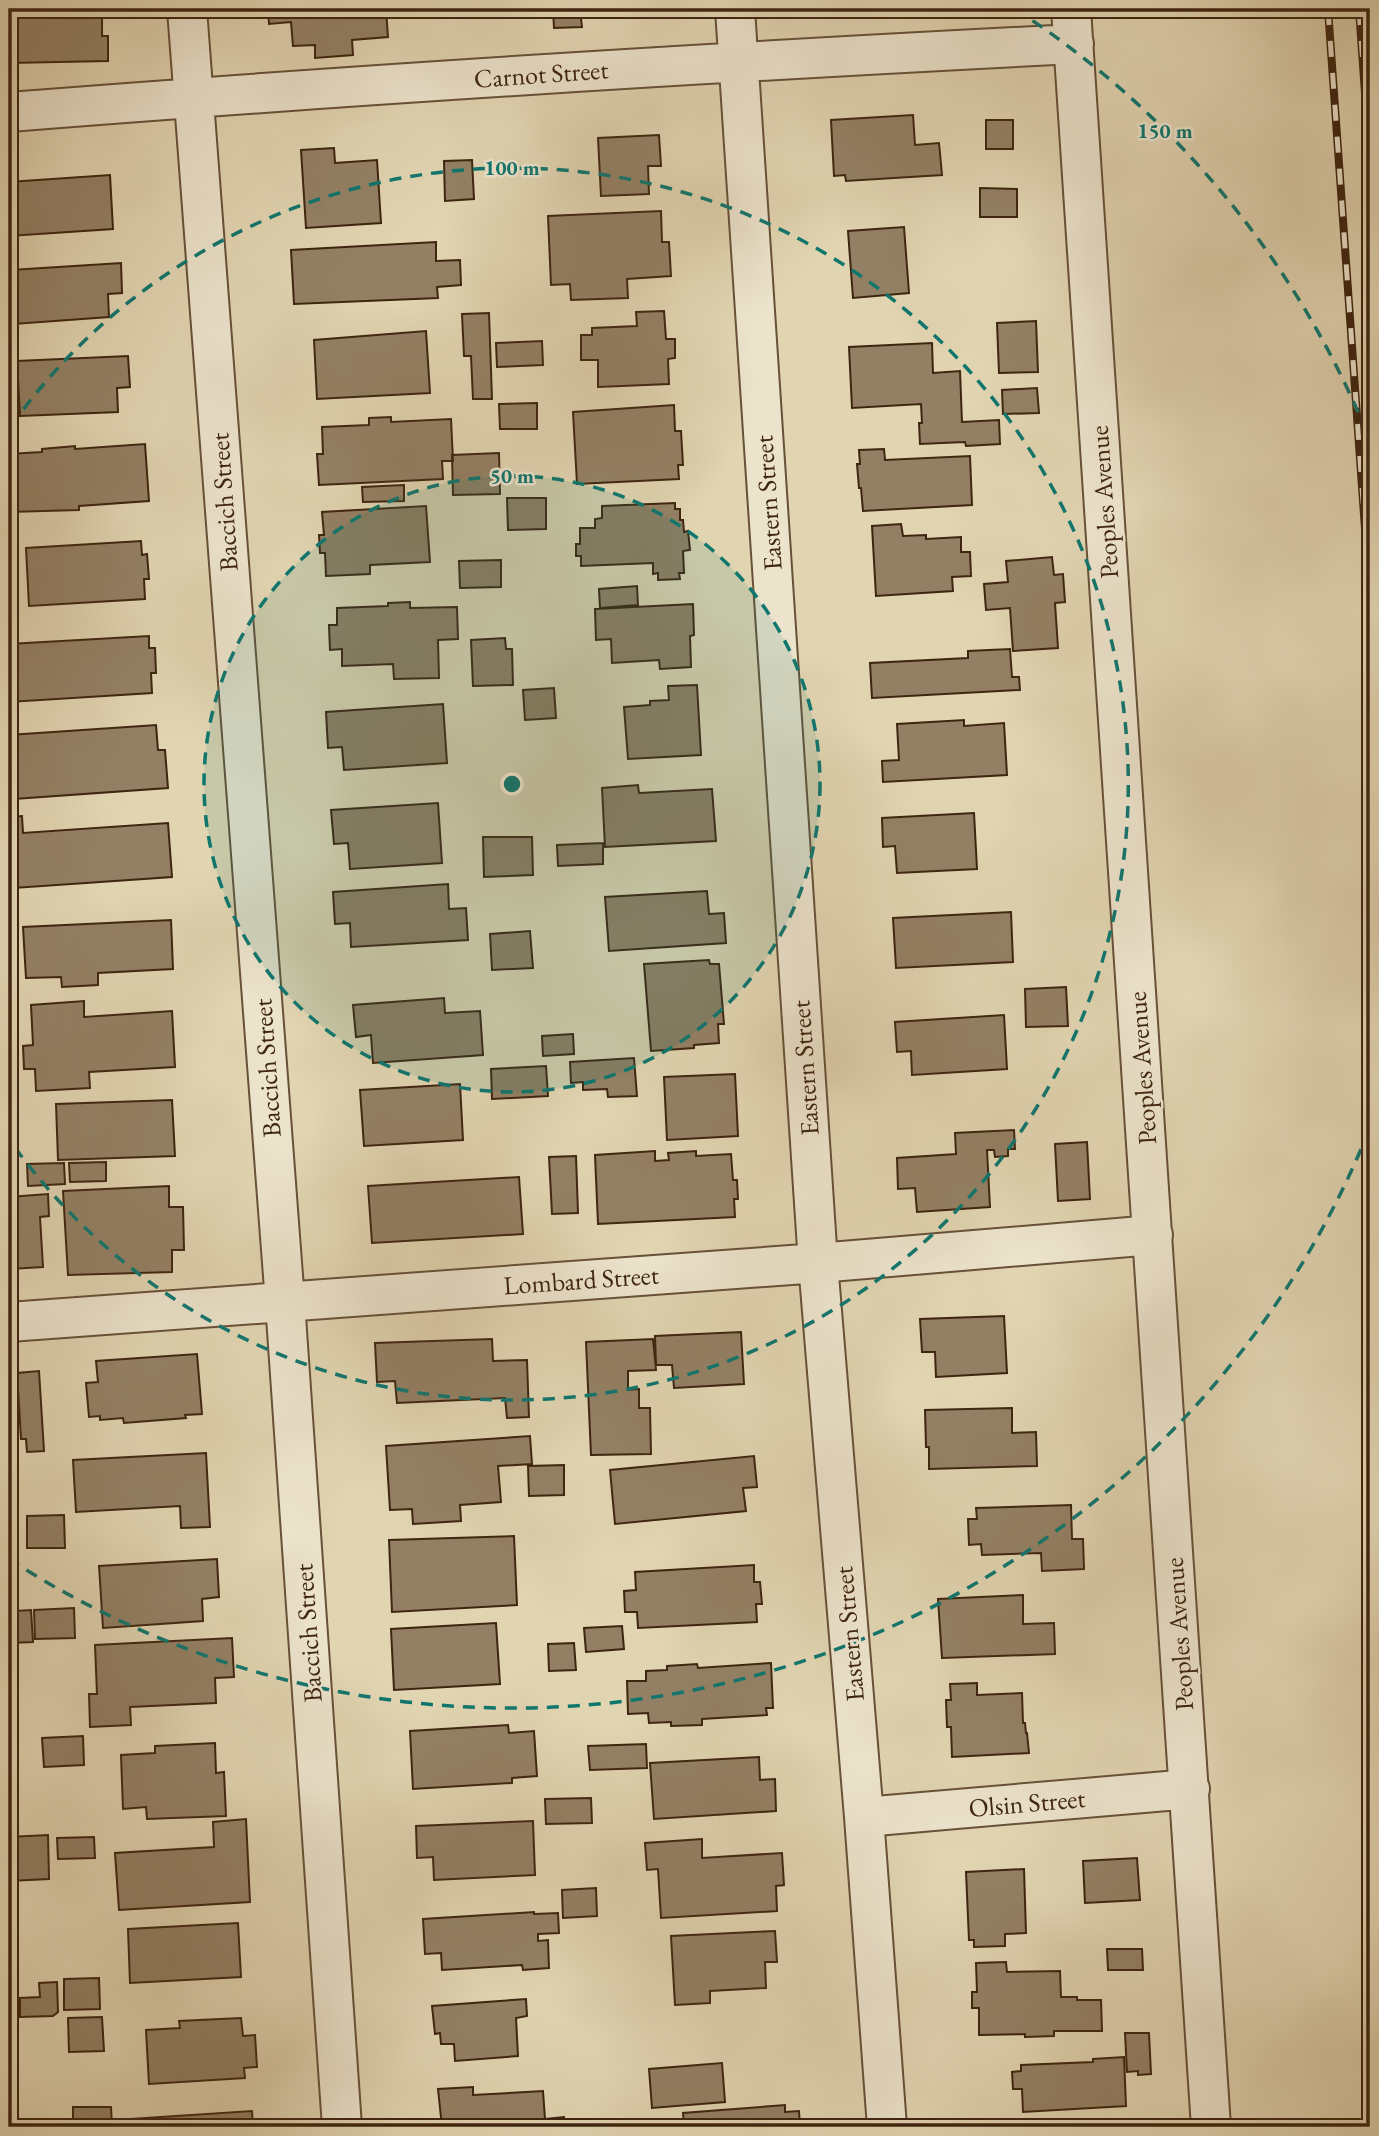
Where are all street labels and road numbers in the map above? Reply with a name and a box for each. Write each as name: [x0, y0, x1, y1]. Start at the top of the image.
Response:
street label: Carnot Street: [473, 52, 609, 96]
street label: Peoples Avenue: [1082, 424, 1126, 580]
street label: Baccich Street: [202, 432, 246, 572]
street label: Eastern Street: [746, 434, 790, 572]
street label: Peoples Avenue: [1120, 990, 1164, 1146]
street label: Baccich Street: [245, 998, 289, 1138]
street label: Eastern Street: [783, 999, 827, 1137]
street label: Lombard Street: [502, 1258, 660, 1302]
street label: Peoples Avenue: [1157, 1556, 1201, 1712]
street label: Baccich Street: [286, 1563, 330, 1703]
street label: Eastern Street: [826, 1565, 872, 1703]
street label: Olsin Street: [967, 1781, 1087, 1825]

